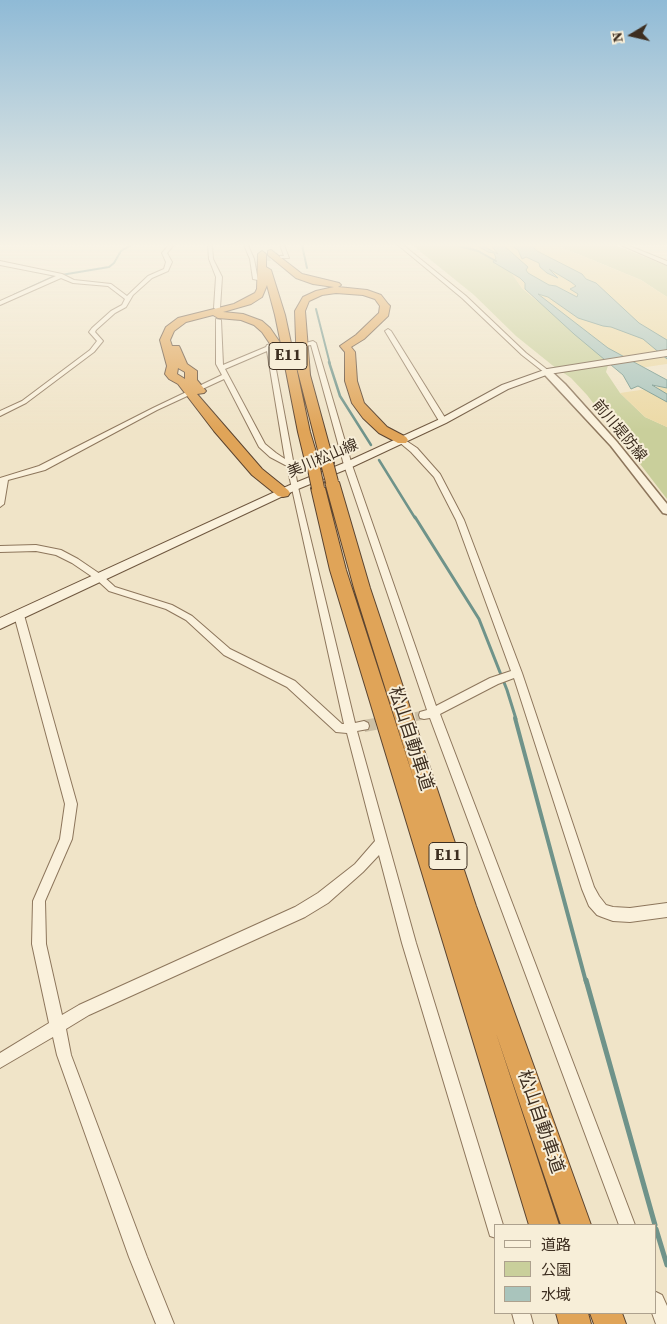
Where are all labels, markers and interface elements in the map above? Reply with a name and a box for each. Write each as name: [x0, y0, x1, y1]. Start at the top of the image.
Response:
north arrow: [607, 10, 657, 60]
text: N: [607, 31, 628, 44]
road number: E11: [269, 342, 307, 370]
street label: 前川堤防線: [588, 396, 650, 466]
street label: 美川松山線: [285, 436, 361, 482]
street label: 松山自動車道: [383, 684, 437, 794]
road number: E11: [429, 842, 467, 869]
street label: 松山自動車道: [512, 1067, 568, 1177]
legend: [494, 1224, 657, 1314]
text: 道路: [541, 1234, 571, 1255]
text: 公園: [541, 1259, 571, 1280]
text: 水域: [541, 1284, 571, 1305]

